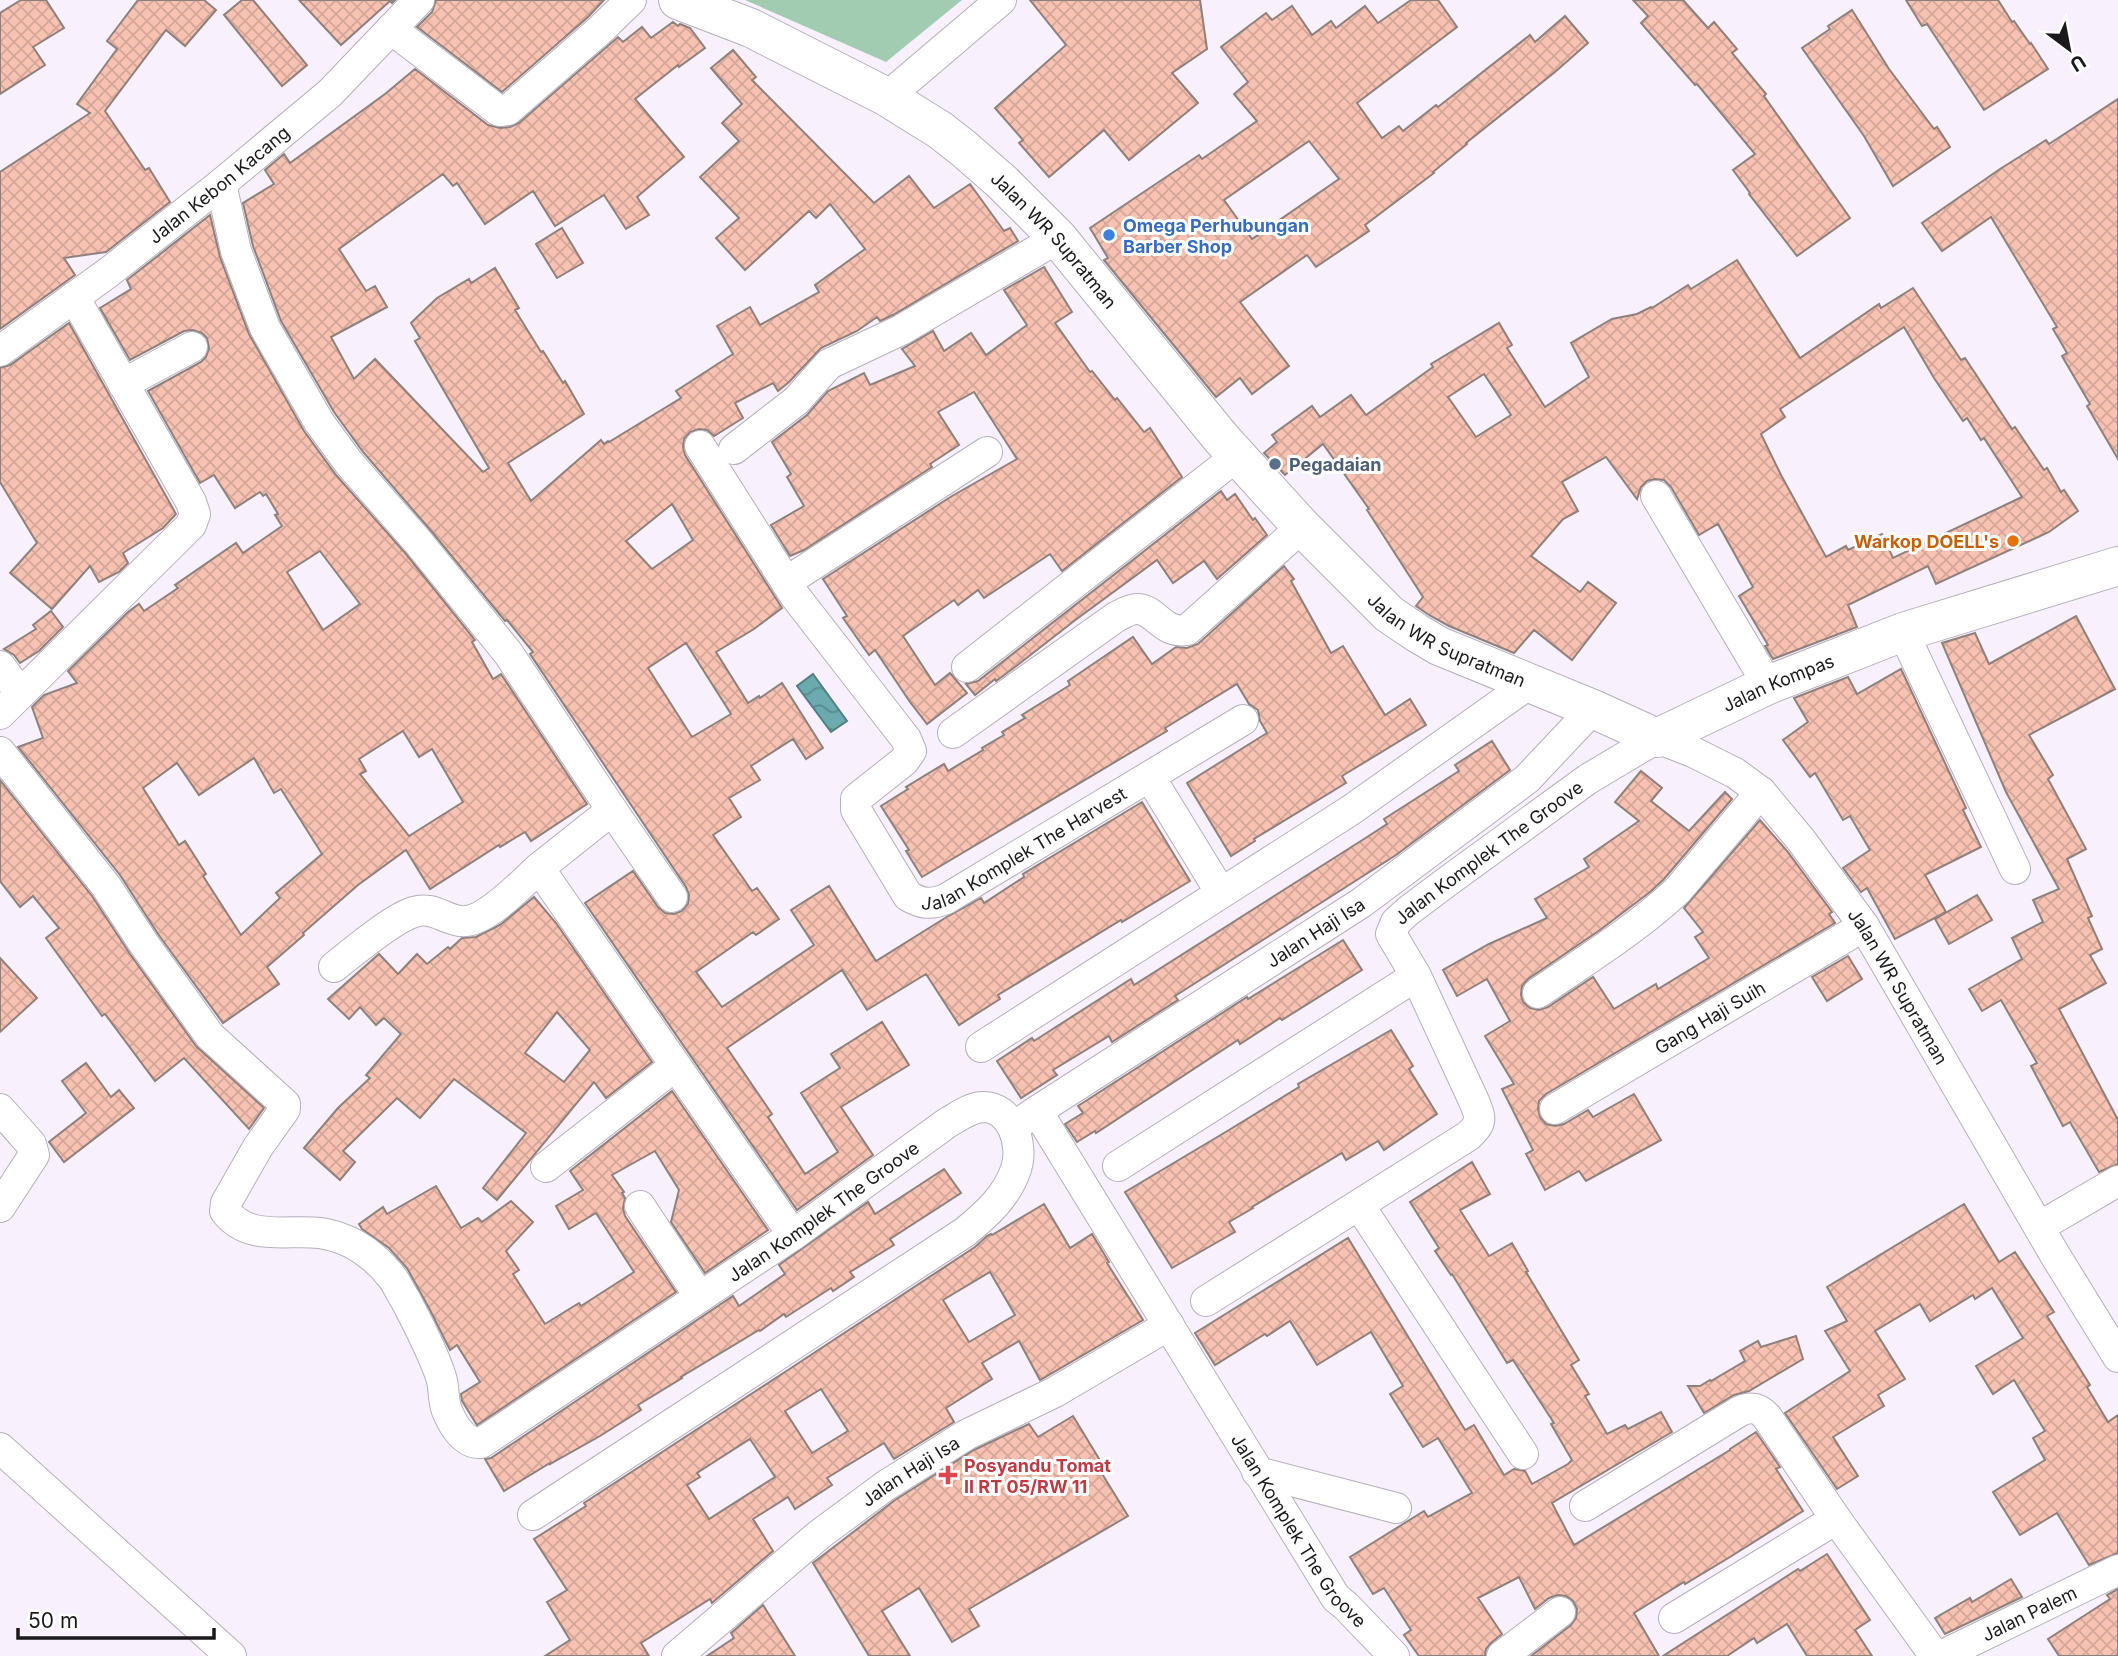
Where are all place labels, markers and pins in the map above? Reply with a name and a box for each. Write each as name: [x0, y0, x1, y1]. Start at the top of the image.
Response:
place label: Omega Perhubungan Barber Shop: [1123, 215, 1309, 257]
marker: Omega Perhubungan Barber Shop: [1101, 227, 1117, 243]
place label: Pegadaian: [1289, 454, 1381, 475]
marker: Pegadaian: [1267, 456, 1283, 472]
place label: Warkop DOELL's: [1854, 531, 1999, 552]
marker: Warkop DOELL's: [2005, 533, 2021, 549]
place label: Posyandu Tomat II RT 05/RW 11: [964, 1455, 1111, 1497]
marker: Posyandu Tomat II RT 05/RW 11: [938, 1465, 958, 1485]

